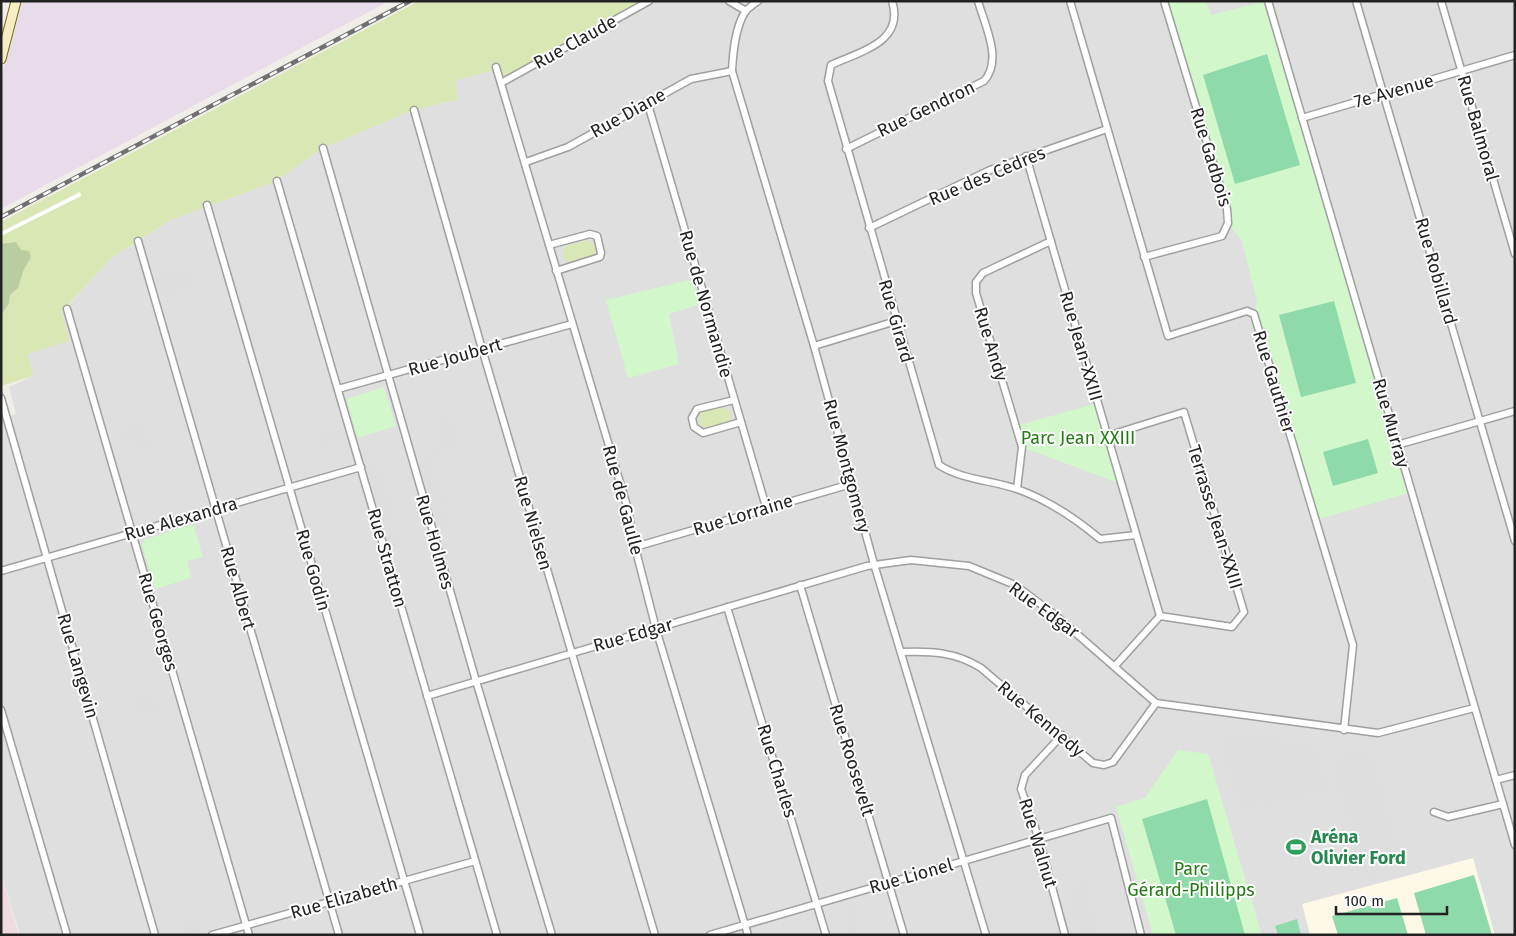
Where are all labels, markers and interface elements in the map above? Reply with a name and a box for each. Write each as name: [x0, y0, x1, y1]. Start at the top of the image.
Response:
street label: Rue Claude: [529, 10, 621, 74]
street label: 7e Avenue: [1352, 69, 1436, 113]
street label: Rue Balmoral: [1452, 73, 1504, 183]
street label: Rue Gendron: [874, 76, 978, 142]
street label: Rue Diane: [586, 83, 670, 143]
street label: Rue Gadbois: [1185, 105, 1237, 209]
street label: Rue des Cèdres: [925, 142, 1049, 210]
street label: Rue Robillard: [1410, 215, 1462, 327]
street label: Rue de Normandie: [674, 228, 738, 380]
street label: Rue Girard: [874, 277, 918, 365]
street label: Rue Jean-XXIII: [1055, 288, 1107, 404]
street label: Rue Andy: [969, 304, 1013, 384]
street label: Rue Gauthier: [1248, 328, 1300, 436]
street label: Rue Joubert: [406, 333, 505, 381]
street label: Rue Murray: [1368, 376, 1414, 470]
street label: Rue Montgomery: [819, 397, 876, 536]
park label: Parc Jean XXIII: [1021, 427, 1135, 449]
street label: Rue de Gaulle: [598, 442, 648, 558]
street label: Terrasse Jean-XXIII: [1183, 442, 1247, 592]
street label: Rue Nielsen: [509, 473, 557, 573]
street label: Rue Lorraine: [690, 489, 796, 541]
street label: Rue Alexandra: [122, 492, 240, 546]
street label: Rue Holmes: [411, 492, 459, 592]
street label: Rue Stratton: [362, 506, 412, 610]
street label: Rue Godin: [291, 526, 335, 614]
street label: Rue Albert: [216, 544, 260, 633]
street label: Rue Georges: [133, 570, 183, 674]
street label: Rue Edgar: [1004, 577, 1084, 643]
street label: Rue Langevin: [52, 611, 104, 721]
street label: Rue Edgar: [591, 613, 675, 657]
street label: Rue Kennedy: [993, 676, 1089, 762]
street label: Rue Roosevelt: [825, 701, 880, 819]
street label: Rue Charles: [752, 722, 802, 820]
street label: Rue Walnut: [1014, 795, 1062, 891]
place label: Aréna Olivier Ford: [1310, 826, 1406, 869]
sports icon: Aréna Olivier Ford: [1285, 836, 1307, 858]
street label: Rue Lionel: [867, 854, 955, 898]
park label: Parc Gérard-Philipps: [1127, 858, 1255, 901]
street label: Rue Elizabeth: [288, 872, 400, 924]
scale bar: [1336, 884, 1447, 916]
text: 100 m: [1344, 892, 1384, 910]

